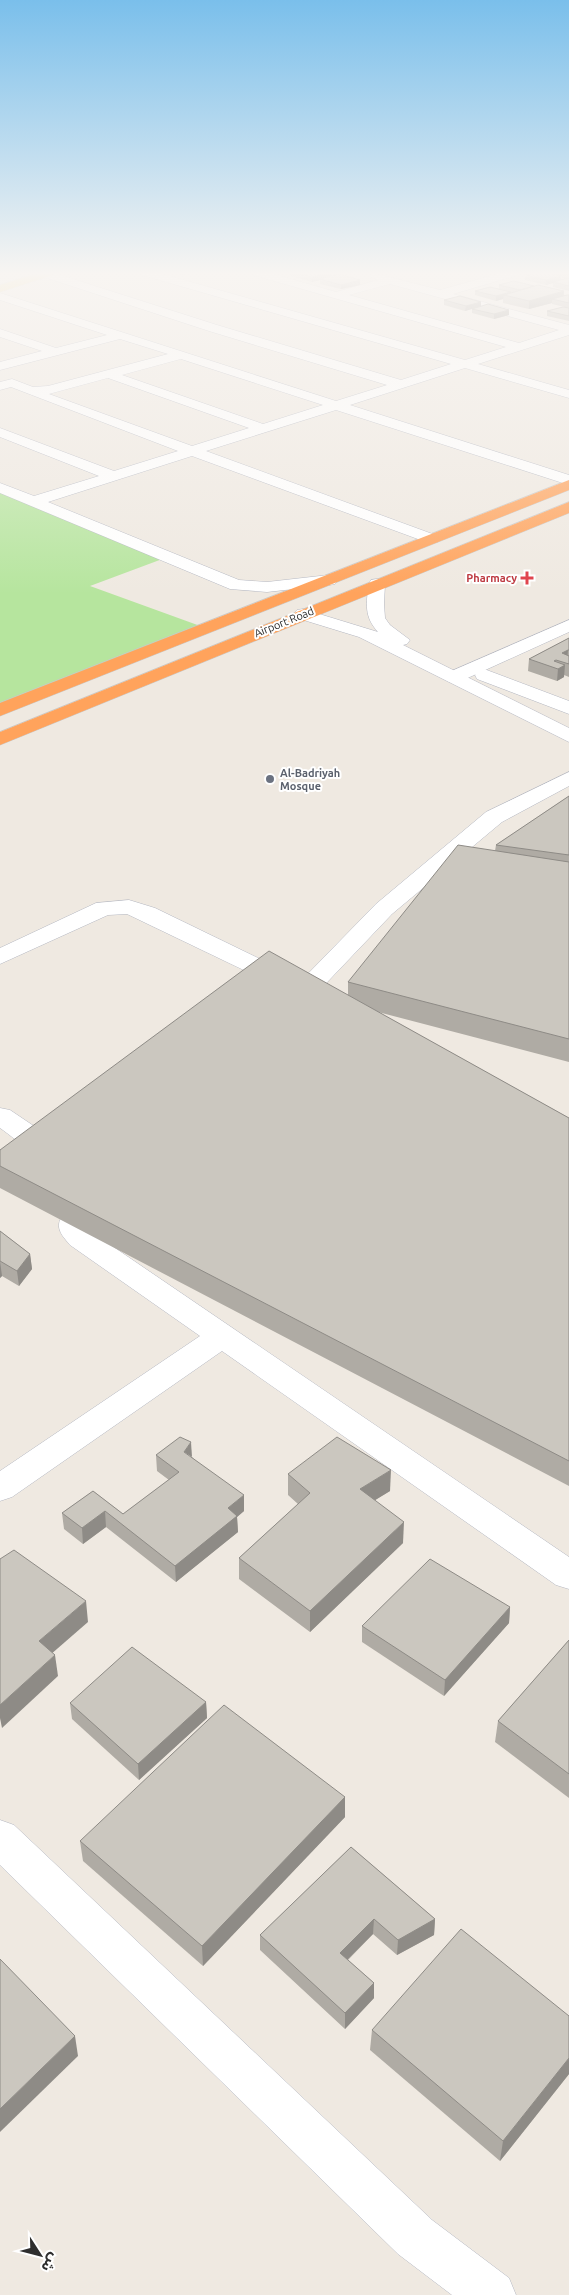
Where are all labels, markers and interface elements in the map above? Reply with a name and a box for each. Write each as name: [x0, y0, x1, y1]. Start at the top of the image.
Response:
place label: Pharmacy: [466, 572, 517, 584]
marker: Pharmacy: [521, 572, 533, 584]
street label: Airport Road: [252, 605, 316, 639]
place label: Al-Badriyah Mosque: [280, 767, 340, 792]
marker: Al-Badriyah Mosque: [264, 773, 276, 785]
north arrow: [15, 2230, 65, 2280]
text: ش: [38, 2250, 63, 2275]

